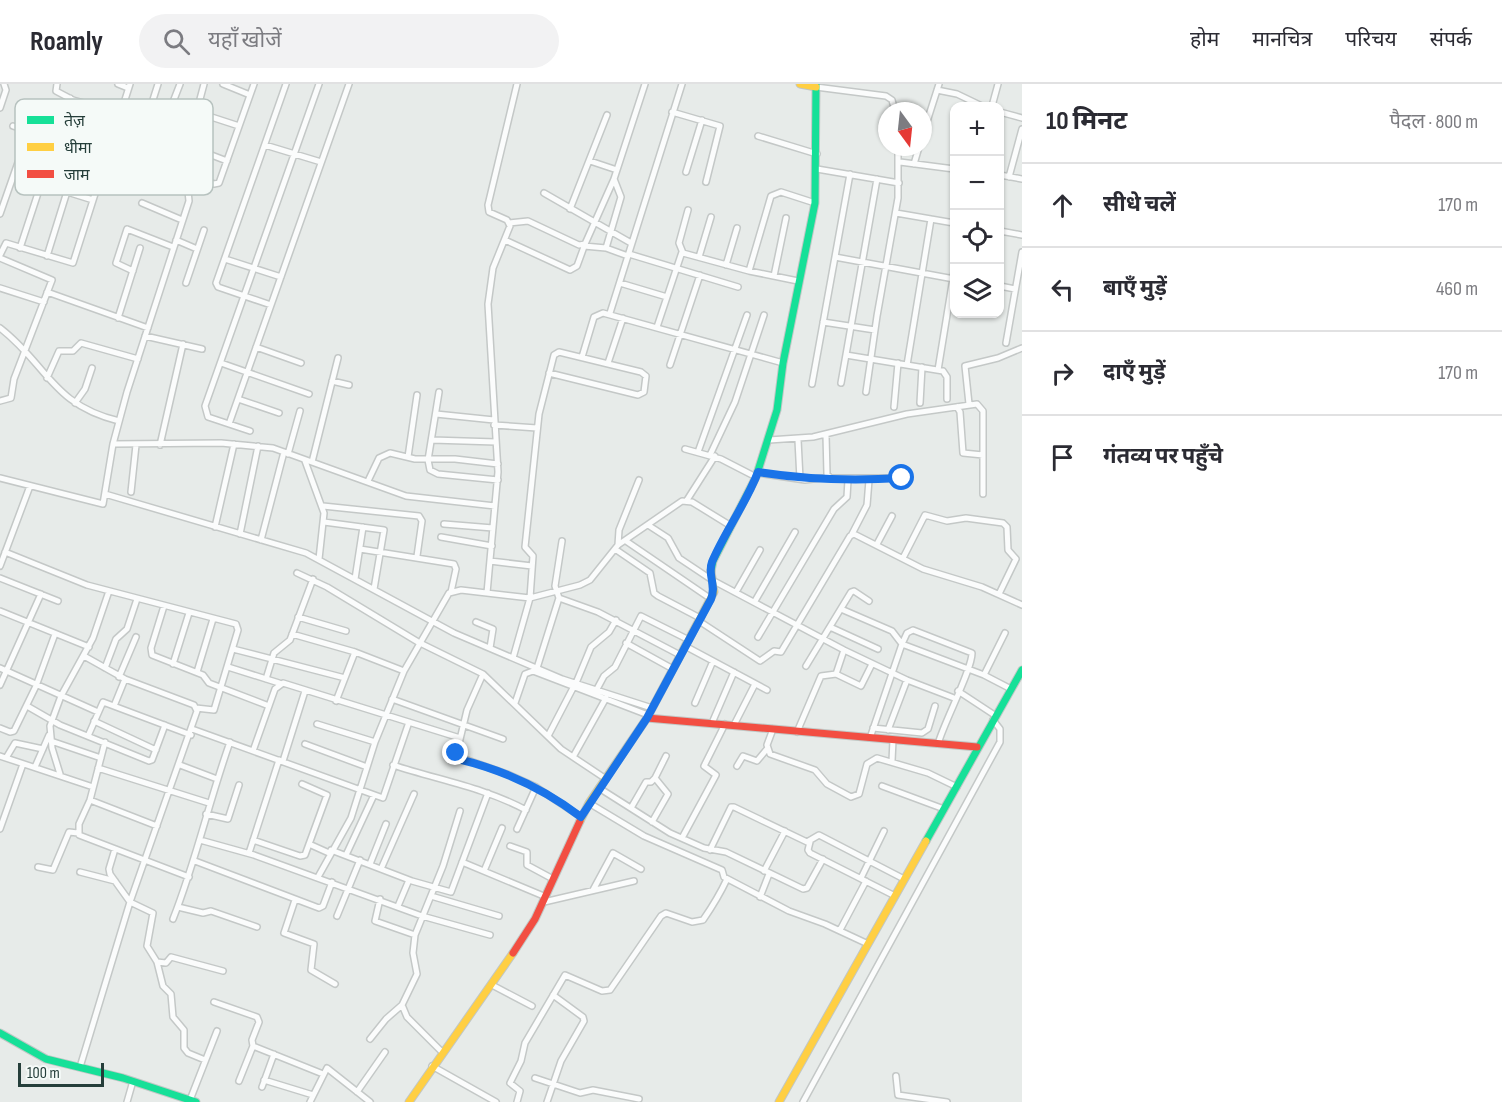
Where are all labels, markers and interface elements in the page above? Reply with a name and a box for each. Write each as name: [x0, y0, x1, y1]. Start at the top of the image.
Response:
search box: [139, 14, 559, 68]
text: Roamly: [30, 25, 103, 58]
icon: search: [160, 25, 193, 58]
text: यहाँ खोजें: [208, 27, 282, 54]
text: होम: [1190, 27, 1219, 52]
text: मानचित्र: [1252, 27, 1312, 52]
text: परिचय: [1345, 27, 1397, 52]
text: संपर्क: [1430, 27, 1472, 52]
legend: [15, 99, 213, 195]
north arrow: [878, 102, 932, 156]
map controls: [950, 102, 1004, 318]
button: +: [950, 102, 1004, 156]
text: 10 मिनट: [1046, 106, 1127, 137]
text: पैदल · 800 m: [1390, 110, 1478, 134]
text: तेज़: [64, 111, 86, 131]
text: धीमा: [64, 139, 93, 158]
button: −: [950, 156, 1004, 210]
text: जाम: [64, 166, 90, 185]
icon: ahead: [1046, 189, 1079, 222]
text: सीधे चलें: [1103, 191, 1176, 218]
text: 170 m: [1438, 193, 1478, 217]
button: locate: [950, 210, 1004, 264]
button: layers: [950, 264, 1004, 318]
icon: left: [1046, 273, 1079, 306]
text: बाएँ मुड़ें: [1103, 275, 1167, 302]
text: 460 m: [1436, 277, 1478, 301]
icon: right: [1046, 357, 1079, 390]
text: दाएँ मुड़ें: [1103, 359, 1166, 386]
text: 170 m: [1438, 361, 1478, 385]
icon: arrive: [1046, 441, 1079, 474]
text: गंतव्य पर पहुँचे: [1103, 443, 1223, 470]
route start: [888, 464, 914, 490]
route end: [442, 739, 468, 765]
scale bar: [18, 1060, 104, 1088]
text: 100 m: [27, 1064, 60, 1083]

